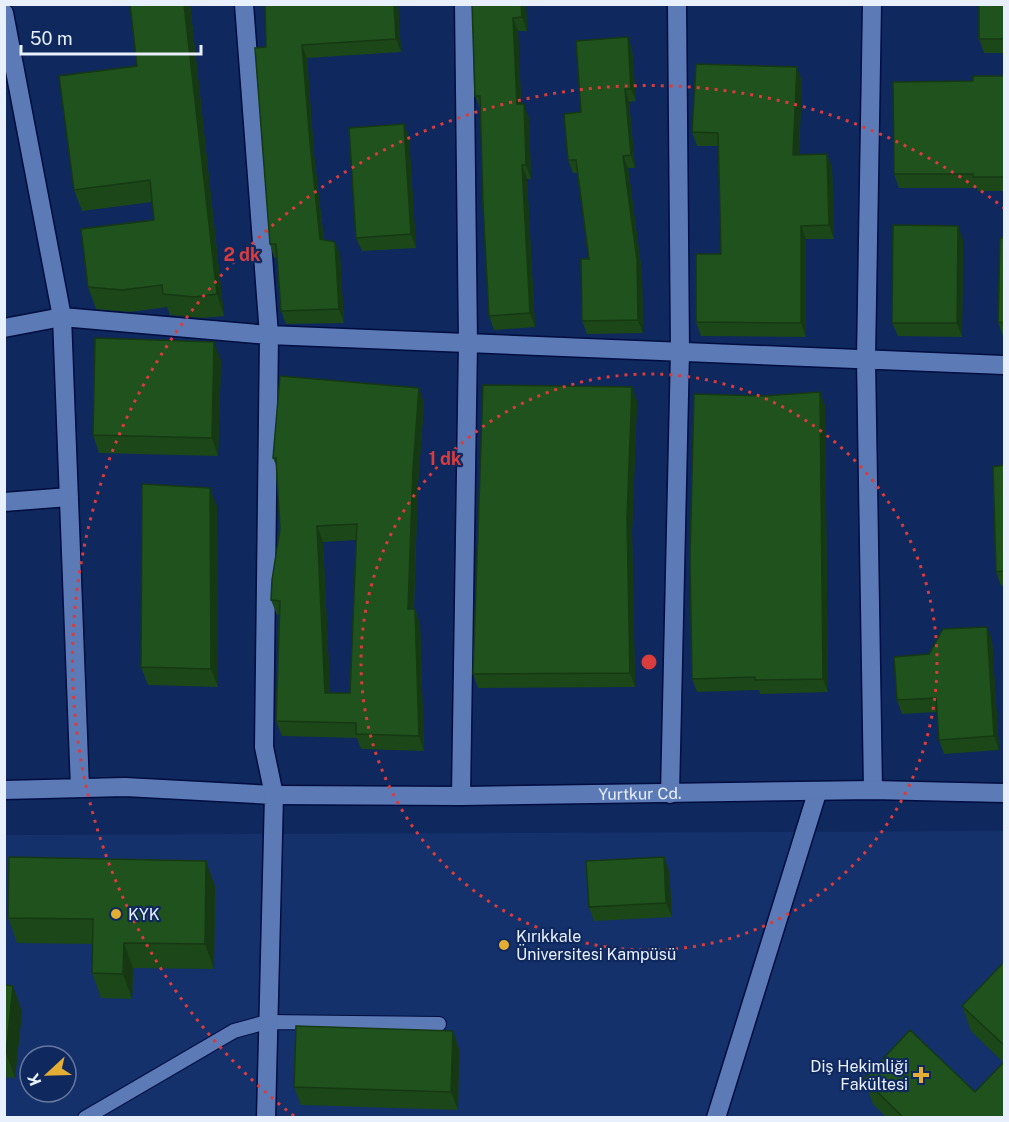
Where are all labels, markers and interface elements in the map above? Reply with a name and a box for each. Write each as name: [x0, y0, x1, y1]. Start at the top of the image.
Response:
scale bar: [21, 18, 201, 56]
text: 50 m: [30, 28, 73, 49]
text: 2 dk: [224, 244, 261, 265]
text: 1 dk: [428, 448, 462, 469]
centre of rings: [639, 652, 659, 672]
street label: Yurtkur Cd.: [598, 783, 682, 803]
place label: KYK: [128, 905, 160, 924]
marker: KYK: [109, 907, 123, 921]
place label: Kırıkkale Üniversitesi Kampüsü: [516, 927, 676, 964]
marker: Kırıkkale Üniversitesi Kampüsü: [497, 938, 511, 952]
north arrow: [18, 1044, 78, 1104]
place label: Diş Hekimliği Fakültesi: [810, 1057, 908, 1094]
marker: Diş Hekimliği Fakültesi: [912, 1066, 930, 1084]
text: K: [23, 1070, 46, 1088]

